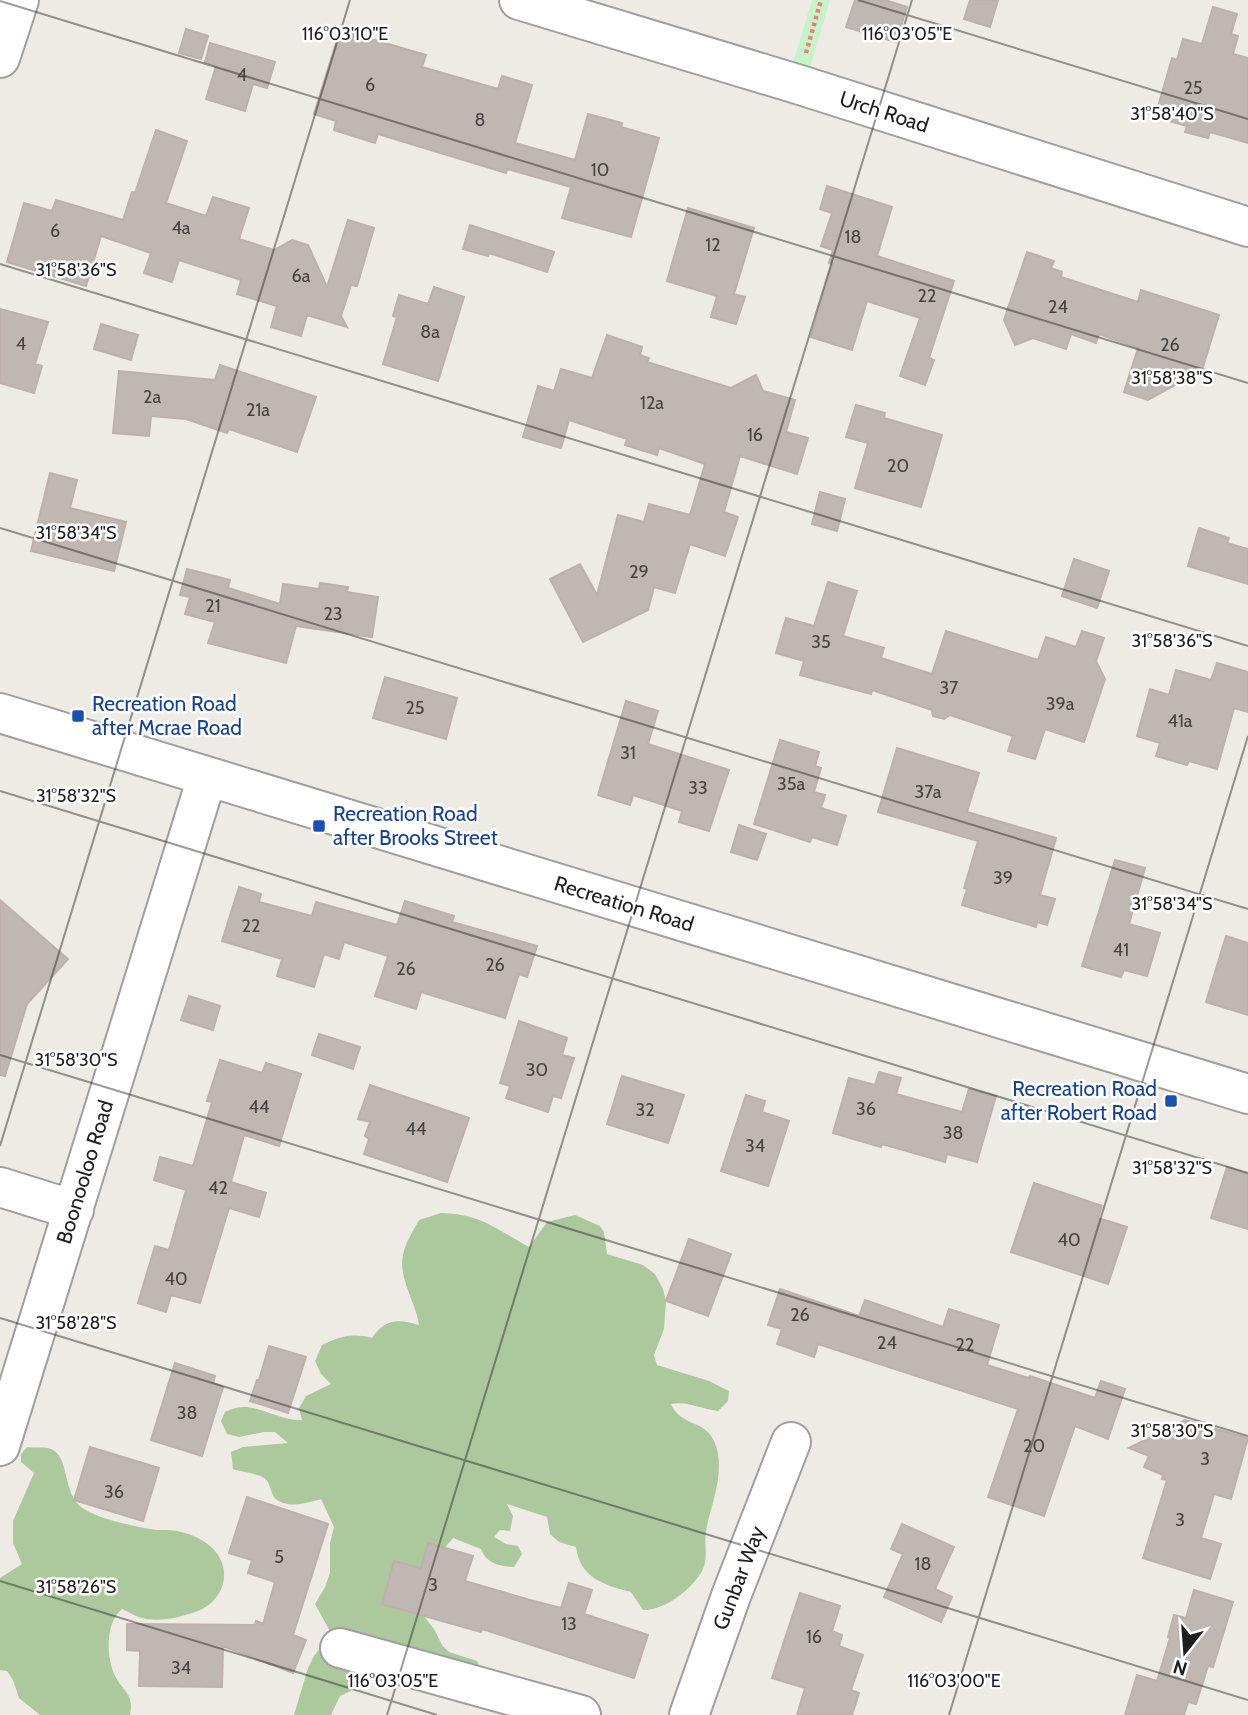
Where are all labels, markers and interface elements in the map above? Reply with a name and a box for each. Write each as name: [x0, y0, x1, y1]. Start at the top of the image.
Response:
text: 116°03'10"E: [302, 23, 388, 45]
text: 116°03'05"E: [862, 23, 952, 45]
house number: 4: [237, 64, 247, 86]
house number: 6: [365, 74, 375, 96]
house number: 25: [1183, 77, 1203, 99]
street label: Urch Road: [836, 85, 932, 138]
text: 31°58'40"S: [1130, 103, 1214, 125]
house number: 8: [475, 109, 485, 131]
house number: 10: [591, 159, 609, 181]
house number: 4a: [171, 217, 191, 239]
house number: 6: [50, 220, 60, 242]
house number: 18: [845, 226, 861, 248]
house number: 12: [705, 234, 721, 256]
text: 31°58'36"S: [36, 259, 116, 281]
house number: 6a: [292, 265, 311, 287]
house number: 22: [918, 285, 936, 307]
house number: 24: [1048, 296, 1068, 318]
house number: 8a: [420, 321, 440, 343]
house number: 4: [16, 333, 26, 355]
house number: 26: [1160, 334, 1180, 356]
text: 31°58'38"S: [1131, 367, 1213, 389]
house number: 2a: [143, 386, 161, 408]
house number: 12a: [640, 392, 664, 414]
house number: 21a: [246, 399, 270, 421]
house number: 16: [747, 424, 763, 446]
house number: 20: [887, 455, 909, 477]
text: 31°58'34"S: [36, 522, 116, 544]
house number: 29: [629, 561, 649, 583]
house number: 21: [205, 595, 221, 617]
house number: 23: [323, 603, 343, 625]
text: 31°58'36"S: [1132, 630, 1212, 652]
house number: 35: [811, 631, 831, 653]
house number: 37: [940, 677, 958, 699]
place label: Recreation Road after Mcrae Road: [92, 691, 242, 740]
house number: 39a: [1046, 693, 1075, 715]
house number: 25: [405, 697, 425, 719]
marker: Recreation Road after Mcrae Road: [70, 708, 86, 724]
house number: 41a: [1168, 710, 1193, 732]
house number: 31: [620, 742, 636, 764]
house number: 35a: [777, 773, 805, 795]
house number: 33: [688, 777, 708, 799]
house number: 37a: [915, 781, 942, 803]
text: 31°58'32"S: [36, 785, 116, 807]
place label: Recreation Road after Brooks Street: [333, 801, 498, 850]
marker: Recreation Road after Brooks Street: [311, 818, 327, 834]
house number: 39: [993, 867, 1013, 889]
street label: Recreation Road: [551, 870, 697, 937]
text: 31°58'34"S: [1132, 893, 1212, 915]
house number: 22: [242, 915, 260, 937]
house number: 41: [1113, 939, 1129, 961]
house number: 26: [485, 954, 505, 976]
house number: 26: [396, 958, 416, 980]
text: 31°58'30"S: [34, 1049, 118, 1071]
house number: 30: [526, 1059, 548, 1081]
place label: Recreation Road after Robert Road: [1001, 1076, 1157, 1125]
marker: Recreation Road after Robert Road: [1163, 1093, 1179, 1109]
house number: 44: [249, 1096, 269, 1118]
street label: Boonooloo Road: [51, 1097, 118, 1247]
house number: 36: [856, 1098, 876, 1120]
house number: 32: [635, 1099, 655, 1121]
house number: 44: [406, 1118, 426, 1140]
house number: 38: [943, 1122, 963, 1144]
house number: 34: [745, 1135, 765, 1157]
text: 31°58'32"S: [1132, 1157, 1212, 1179]
house number: 42: [208, 1177, 228, 1199]
house number: 40: [1058, 1229, 1080, 1251]
house number: 40: [165, 1268, 187, 1290]
house number: 26: [790, 1304, 810, 1326]
text: 31°58'28"S: [35, 1312, 117, 1334]
house number: 24: [877, 1332, 897, 1354]
house number: 22: [956, 1334, 974, 1356]
house number: 38: [177, 1402, 197, 1424]
text: 31°58'30"S: [1130, 1420, 1214, 1442]
house number: 20: [1023, 1435, 1045, 1457]
house number: 3: [1200, 1448, 1210, 1470]
house number: 36: [104, 1481, 124, 1503]
house number: 3: [1175, 1509, 1185, 1531]
street label: Gunbar Way: [707, 1522, 770, 1633]
house number: 5: [274, 1546, 284, 1568]
house number: 18: [915, 1553, 931, 1575]
house number: 3: [428, 1574, 438, 1596]
text: 31°58'26"S: [36, 1576, 116, 1598]
house number: 13: [561, 1613, 577, 1635]
north arrow: [1150, 1617, 1220, 1687]
house number: 16: [806, 1626, 822, 1648]
text: N: [1170, 1655, 1190, 1681]
house number: 34: [171, 1657, 191, 1679]
text: 116°03'05"E: [348, 1670, 438, 1692]
text: 116°03'00"E: [907, 1670, 1001, 1692]

